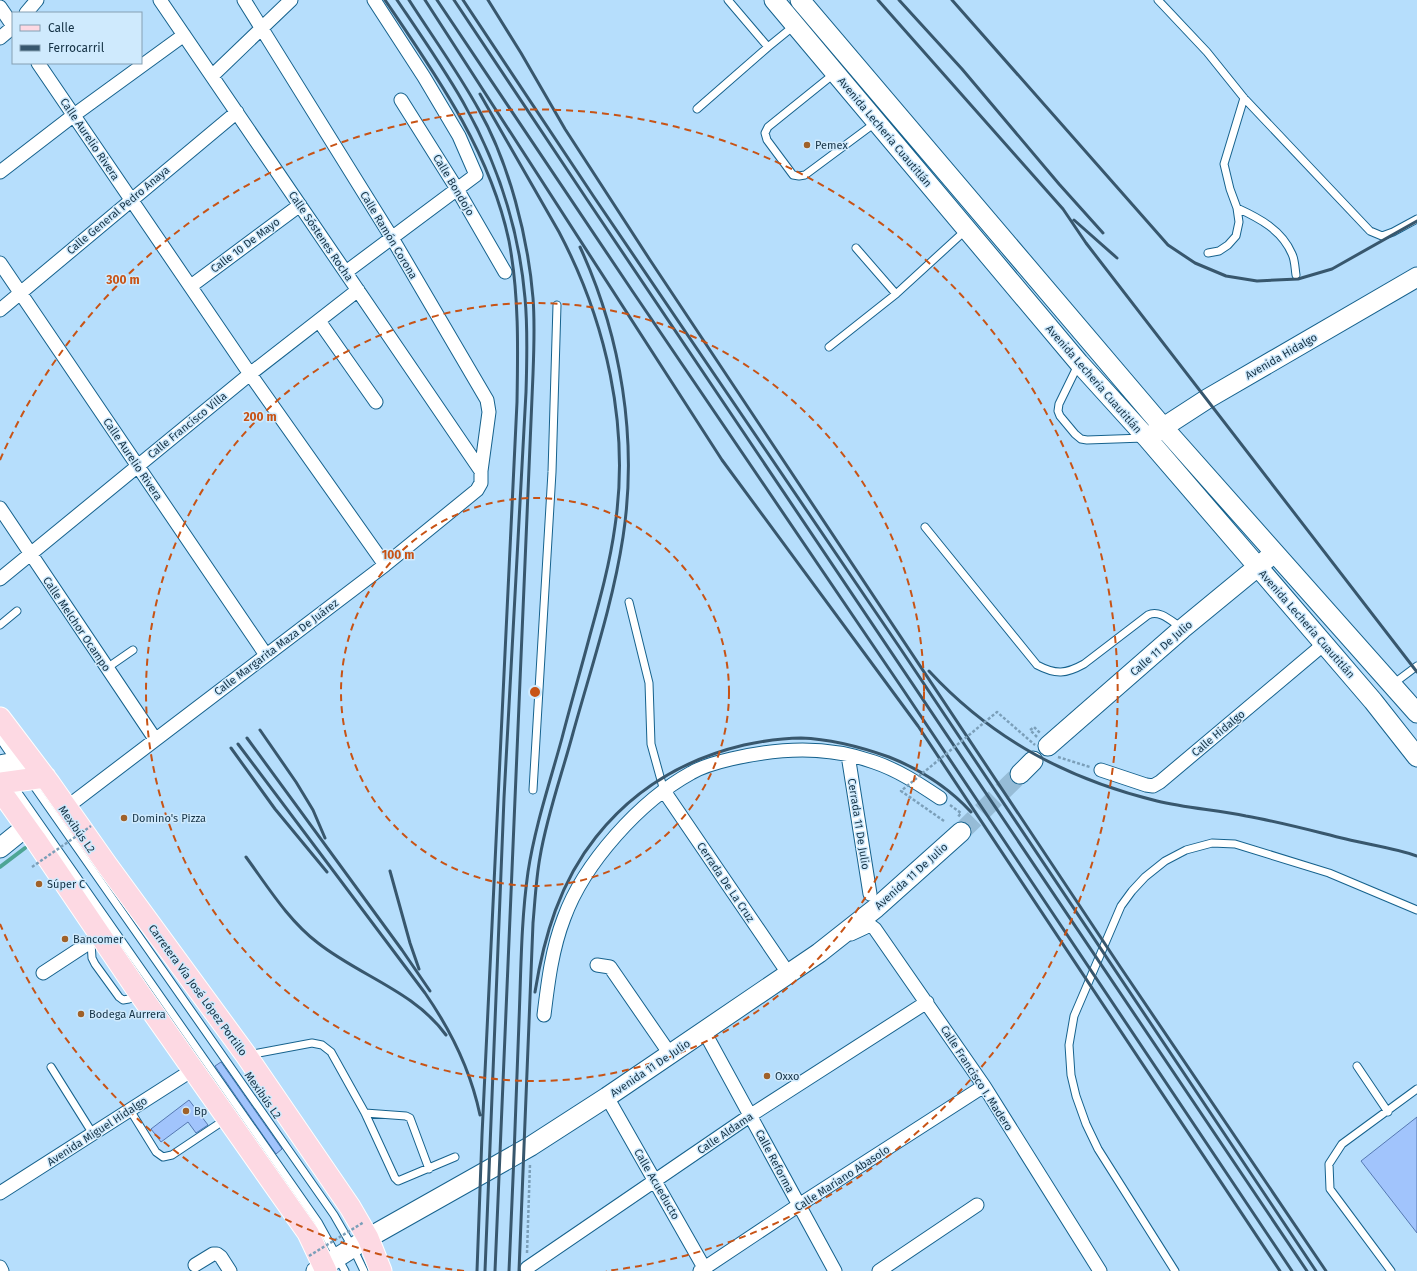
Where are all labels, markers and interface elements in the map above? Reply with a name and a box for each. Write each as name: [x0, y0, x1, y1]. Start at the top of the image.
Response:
legend: [12, 12, 142, 64]
text: Calle: [48, 21, 75, 35]
text: Ferrocarril: [48, 41, 105, 55]
street label: Avenida Lecheria Cuautitlán: [835, 75, 934, 190]
street label: Calle Aurelio Rivera: [57, 96, 122, 183]
place label: Pemex: [815, 139, 848, 152]
marker: Pemex: [802, 140, 812, 150]
street label: Calle Bondojo: [430, 152, 477, 218]
street label: Calle General Pedro Anaya: [64, 164, 172, 257]
street label: Calle Sóstenes Rocha: [286, 189, 356, 284]
street label: Calle Ramón Corona: [357, 189, 420, 282]
street label: Calle 10 De Mayo: [208, 215, 282, 276]
text: 300 m: [105, 273, 140, 287]
street label: Avenida Lecheria Cuautitlán: [1043, 323, 1144, 436]
street label: Avenida Hidalgo: [1243, 331, 1320, 382]
street label: Calle Francisco Villa: [145, 389, 229, 461]
text: 200 m: [243, 410, 277, 424]
street label: Calle Aurelio Rivera: [100, 416, 165, 503]
text: 100 m: [382, 548, 414, 562]
street label: Avenida Lecheria Cuautitlán: [1256, 568, 1357, 681]
street label: Calle Melchor Ocampo: [40, 574, 113, 674]
street label: Calle Margarita Maza De Juárez: [212, 596, 341, 698]
street label: Calle 11 De Julio: [1128, 618, 1195, 679]
centre of rings: [528, 685, 542, 699]
street label: Calle Hidalgo: [1189, 707, 1248, 759]
street label: Cerrada 11 De Julio: [845, 777, 872, 871]
street label: Mexibús L2: [56, 803, 98, 855]
place label: Domino's Pizza: [132, 812, 206, 825]
marker: Domino's Pizza: [119, 813, 129, 823]
street label: Cerrada De La Cruz: [694, 840, 757, 925]
street label: Avenida 11 De Julio: [872, 840, 950, 912]
place label: Súper C: [47, 878, 85, 891]
marker: Súper C: [34, 879, 44, 889]
street label: Carretera Vía José López Portillo: [146, 922, 250, 1059]
place label: Bancomer: [73, 933, 124, 946]
marker: Bancomer: [60, 934, 70, 944]
place label: Bodega Aurrera: [89, 1008, 166, 1021]
marker: Bodega Aurrera: [76, 1009, 86, 1019]
street label: Calle Francisco I. Madero: [938, 1023, 1015, 1133]
street label: Avenida 11 De Julio: [608, 1037, 693, 1100]
street label: Mexibús L2: [242, 1069, 284, 1121]
place label: Oxxo: [775, 1070, 800, 1083]
marker: Oxxo: [762, 1071, 772, 1081]
street label: Avenida Miguel Hidalgo: [45, 1094, 150, 1169]
place label: Bp: [194, 1105, 207, 1118]
marker: Bp: [181, 1106, 191, 1116]
street label: Calle Aldama: [695, 1110, 756, 1157]
street label: Calle Reforma: [753, 1128, 797, 1195]
street label: Calle Mariano Abasolo: [792, 1143, 892, 1214]
street label: Calle Acueducto: [631, 1147, 682, 1222]

